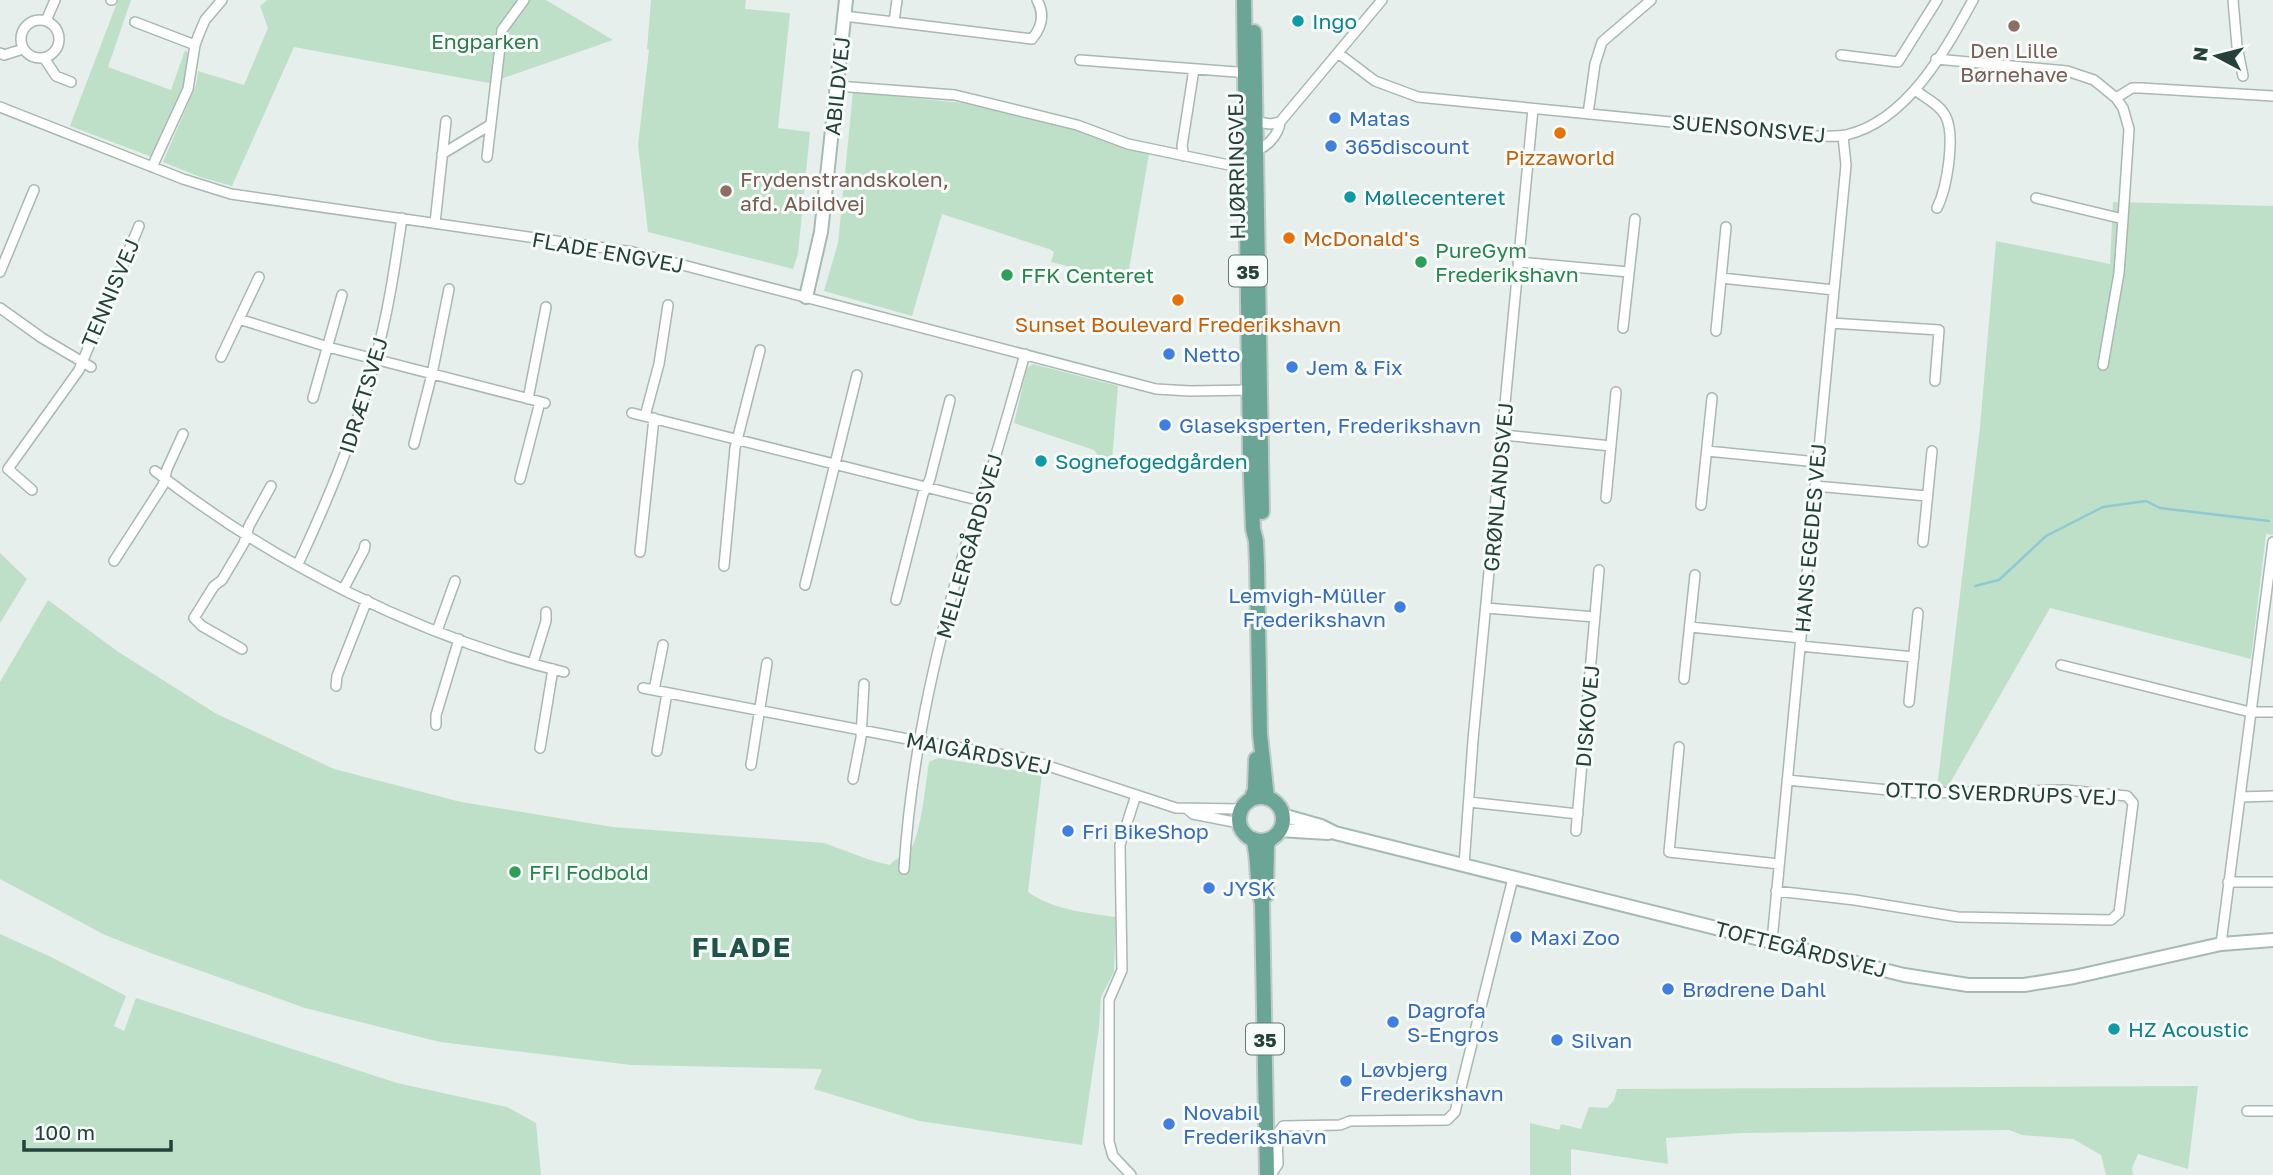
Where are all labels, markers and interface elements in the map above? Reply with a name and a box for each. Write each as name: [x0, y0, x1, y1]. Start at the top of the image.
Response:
place label: Ingo: [1312, 8, 1357, 34]
marker: Ingo: [1290, 13, 1306, 29]
marker: Den Lille Børnehave: [2006, 18, 2022, 34]
north arrow: [2182, 21, 2252, 91]
park label: Engparken: [431, 28, 539, 54]
street label: ABILDVEJ: [819, 35, 855, 137]
place label: Den Lille Børnehave: [1960, 37, 2068, 87]
text: N: [2187, 45, 2212, 62]
street label: HJØRRINGVEJ: [1222, 92, 1250, 240]
place label: Matas: [1349, 105, 1410, 131]
street label: SUENSONSVEJ: [1671, 108, 1827, 148]
marker: Matas: [1327, 110, 1343, 126]
marker: Pizzaworld: [1552, 125, 1568, 141]
place label: 365discount: [1345, 133, 1470, 159]
marker: 365discount: [1323, 138, 1339, 154]
place label: Pizzaworld: [1505, 144, 1615, 170]
place label: Frydenstrandskolen, afd. Abildvej: [740, 166, 949, 216]
marker: Frydenstrandskolen, afd. Abildvej: [718, 183, 734, 199]
place label: Møllecenteret: [1364, 184, 1506, 210]
marker: Møllecenteret: [1342, 189, 1358, 205]
place label: McDonald's: [1303, 225, 1420, 251]
street label: FLADE ENGVEJ: [530, 226, 686, 278]
marker: McDonald's: [1281, 230, 1297, 246]
street label: TENNISVEJ: [75, 235, 145, 351]
place label: PureGym Frederikshavn: [1435, 237, 1579, 287]
marker: PureGym Frederikshavn: [1413, 254, 1429, 270]
road number: 35: [1229, 256, 1267, 286]
place label: FFK Centeret: [1021, 262, 1154, 288]
marker: FFK Centeret: [999, 267, 1015, 283]
marker: Sunset Boulevard Frederikshavn: [1170, 292, 1186, 308]
place label: Sunset Boulevard Frederikshavn: [1015, 311, 1341, 337]
street label: IDRÆTSVEJ: [333, 334, 393, 456]
place label: Netto: [1183, 341, 1240, 367]
marker: Netto: [1161, 346, 1177, 362]
place label: Jem & Fix: [1306, 354, 1403, 380]
marker: Jem & Fix: [1284, 359, 1300, 375]
street label: GRØNLANDSVEJ: [1478, 401, 1518, 573]
place label: Glaseksperten, Frederikshavn: [1179, 412, 1481, 438]
marker: Glaseksperten, Frederikshavn: [1157, 417, 1173, 433]
street label: HANS EGEDES VEJ: [1789, 442, 1831, 634]
place label: Sognefogedgården: [1055, 448, 1248, 474]
street label: MELLERGÅRDSVEJ: [930, 451, 1008, 641]
marker: Sognefogedgården: [1033, 453, 1049, 469]
place label: Lemvigh-Müller Frederikshavn: [1228, 582, 1386, 632]
marker: Lemvigh-Müller Frederikshavn: [1392, 599, 1408, 615]
street label: DISKOVEJ: [1570, 664, 1604, 768]
street label: MAIGÅRDSVEJ: [904, 726, 1054, 780]
street label: OTTO SVERDRUPS VEJ: [1885, 776, 2117, 810]
place label: Fri BikeShop: [1082, 818, 1209, 844]
marker: Fri BikeShop: [1060, 823, 1076, 839]
place label: FFI Fodbold: [529, 859, 649, 885]
marker: FFI Fodbold: [507, 864, 523, 880]
place label: JYSK: [1223, 875, 1276, 901]
marker: JYSK: [1201, 880, 1217, 896]
street label: TOFTEGÅRDSVEJ: [1713, 915, 1889, 983]
place label: Maxi Zoo: [1530, 924, 1620, 950]
marker: Maxi Zoo: [1508, 929, 1524, 945]
district label: FLADE: [692, 930, 792, 963]
place label: Brødrene Dahl: [1682, 976, 1826, 1002]
marker: Brødrene Dahl: [1660, 981, 1676, 997]
place label: Dagrofa S-Engros: [1407, 997, 1499, 1047]
marker: Dagrofa S-Engros: [1385, 1014, 1401, 1030]
place label: HZ Acoustic: [2128, 1016, 2249, 1042]
marker: HZ Acoustic: [2106, 1021, 2122, 1037]
road number: 35: [1246, 1023, 1284, 1054]
place label: Silvan: [1571, 1027, 1632, 1053]
marker: Silvan: [1549, 1032, 1565, 1048]
place label: Løvbjerg Frederikshavn: [1360, 1056, 1504, 1106]
marker: Løvbjerg Frederikshavn: [1338, 1073, 1354, 1089]
place label: Novabil Frederikshavn: [1183, 1099, 1327, 1149]
scale bar: [24, 1108, 172, 1152]
marker: Novabil Frederikshavn: [1161, 1116, 1177, 1132]
text: 100 m: [35, 1119, 95, 1145]

